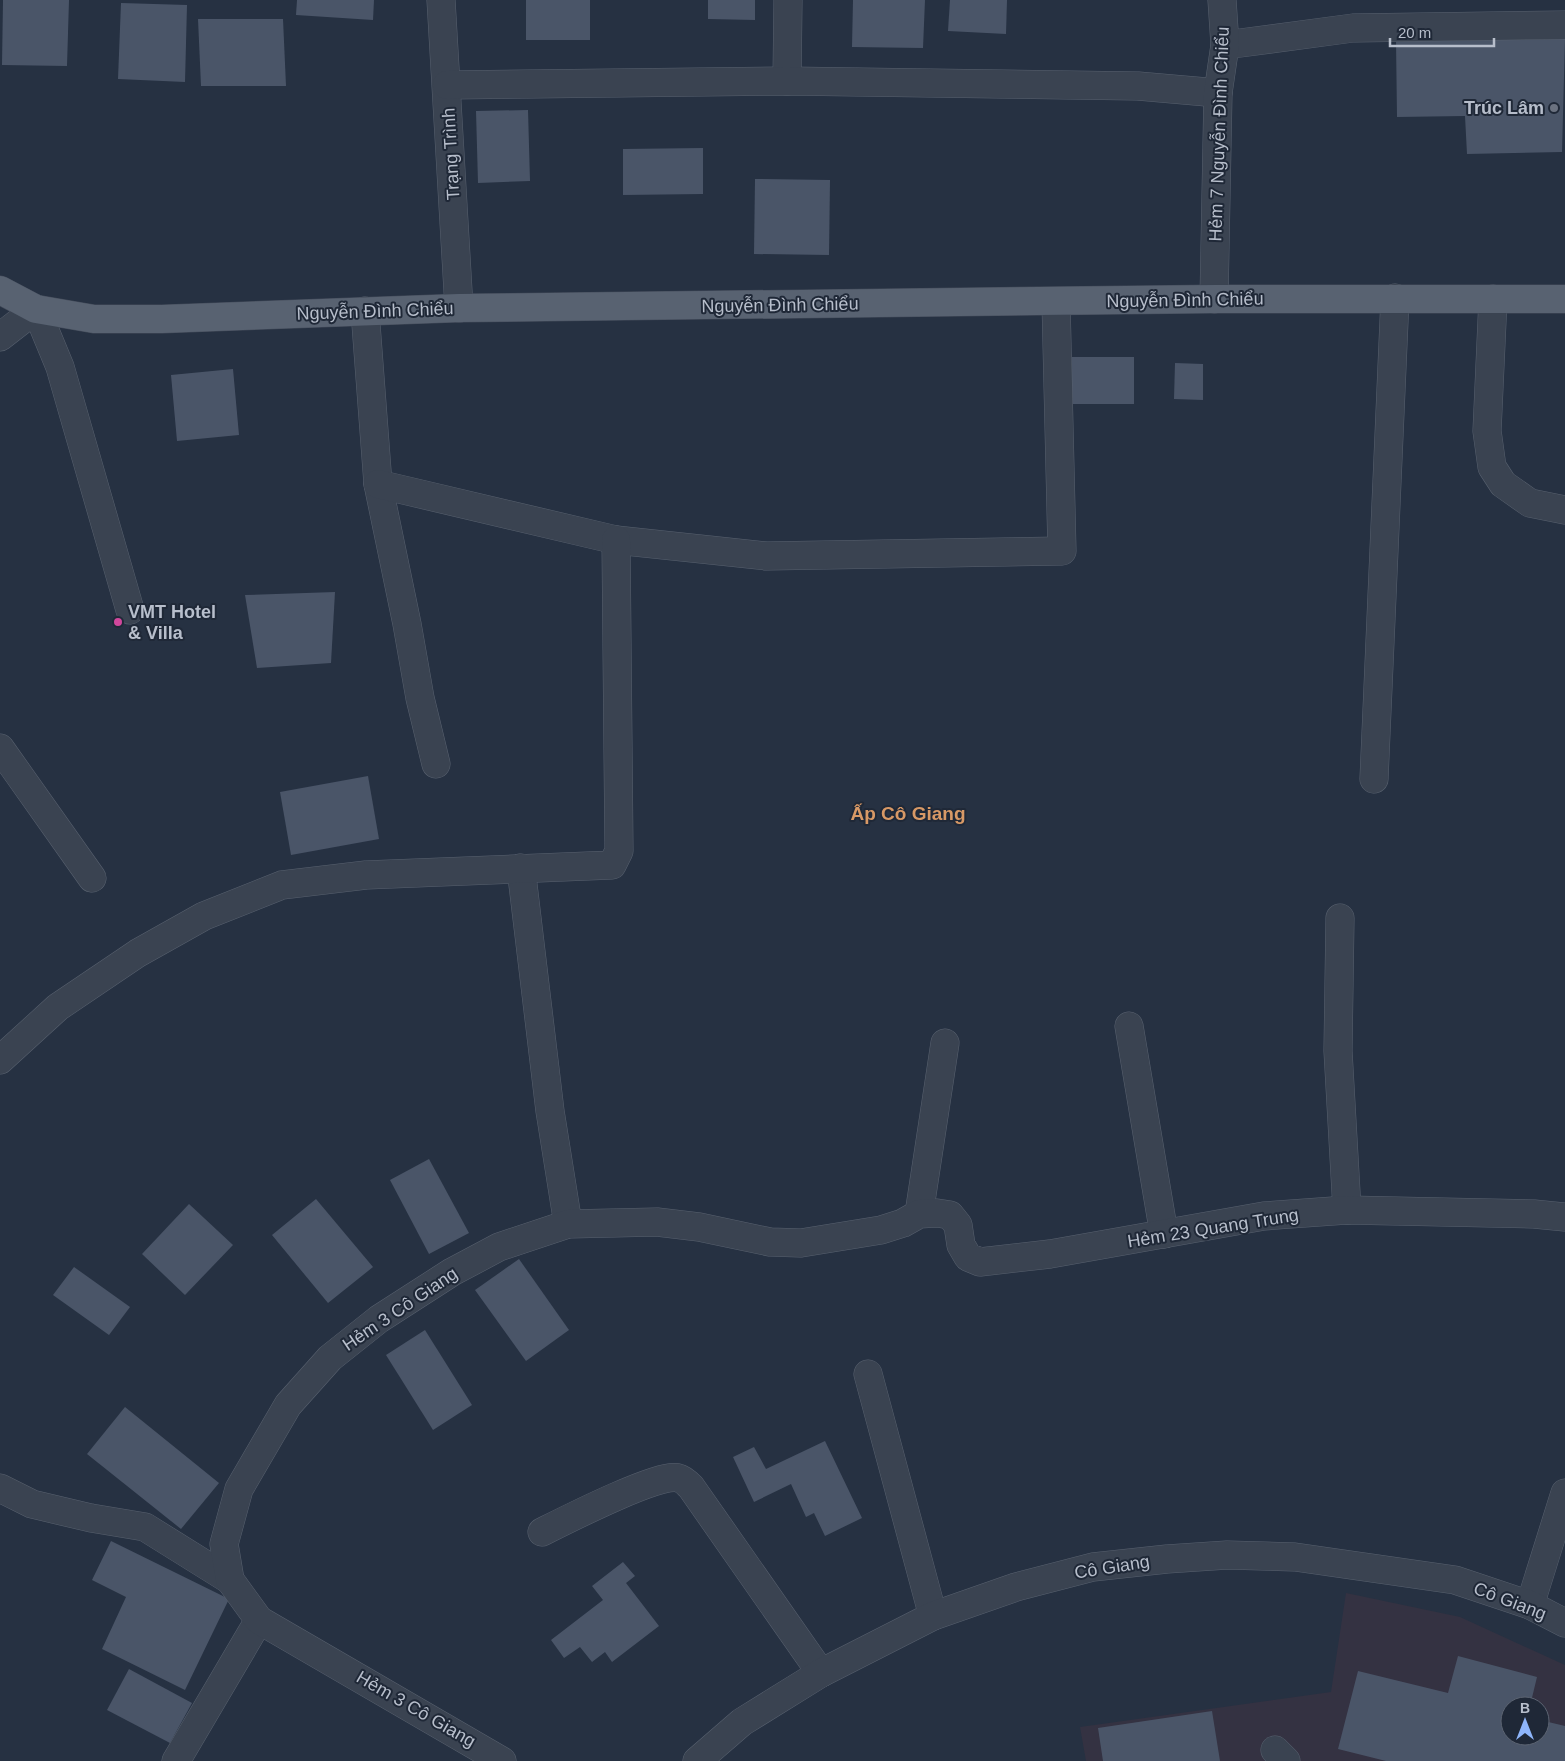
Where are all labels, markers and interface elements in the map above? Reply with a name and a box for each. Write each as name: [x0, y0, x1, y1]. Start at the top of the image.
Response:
scale bar: [1390, 15, 1494, 47]
text: 20 m: [1398, 24, 1431, 41]
street label: Hẻm 7 Nguyễn Đình Chiểu: [1204, 26, 1233, 242]
place label: Trúc Lâm: [1464, 98, 1544, 118]
marker: Trúc Lâm: [1548, 102, 1560, 114]
street label: Trạng Trình: [439, 107, 463, 201]
street label: Nguyễn Đình Chiểu: [1106, 288, 1264, 311]
street label: Nguyễn Đình Chiểu: [701, 293, 859, 316]
street label: Nguyễn Đình Chiểu: [296, 297, 454, 324]
place label: VMT Hotel & Villa: [128, 602, 216, 643]
marker: VMT Hotel & Villa: [112, 616, 124, 628]
district label: Ấp Cô Giang: [850, 803, 966, 824]
street label: Hẻm 23 Quang Trung: [1126, 1205, 1300, 1251]
street label: Hẻm 3 Cô Giang: [339, 1263, 461, 1355]
street label: Cô Giang: [1073, 1551, 1151, 1583]
street label: Cô Giang: [1471, 1578, 1549, 1624]
street label: Hẻm 3 Cô Giang: [353, 1667, 479, 1751]
north arrow: [1500, 1696, 1550, 1746]
text: B: [1520, 1700, 1530, 1716]

